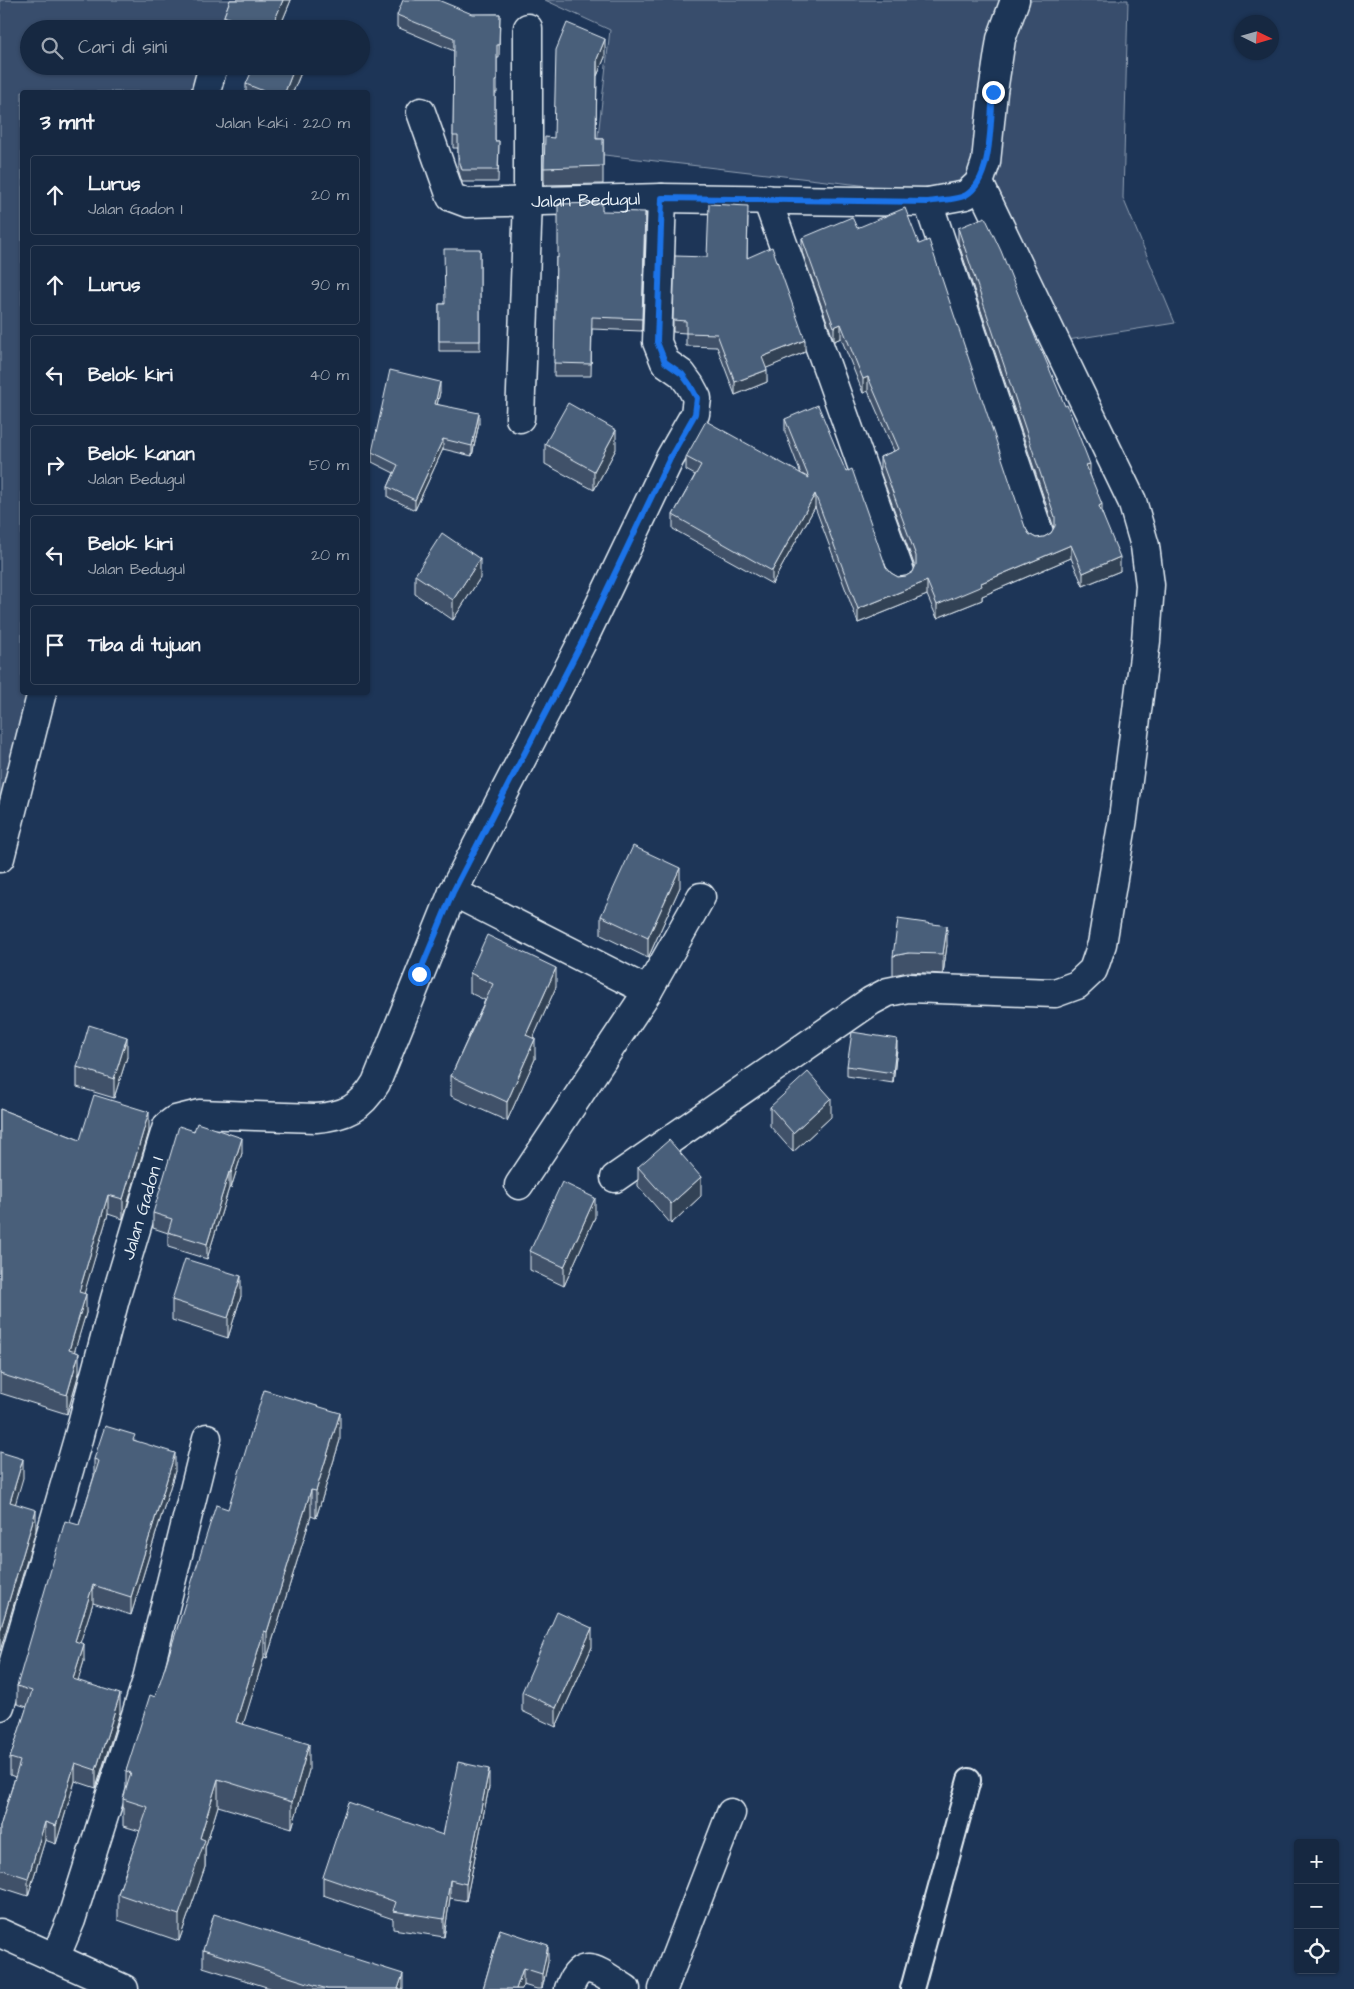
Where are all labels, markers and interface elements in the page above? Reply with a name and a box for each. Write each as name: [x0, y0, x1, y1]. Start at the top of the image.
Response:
north arrow: [1234, 15, 1279, 60]
search box: [20, 20, 370, 75]
icon: search: [38, 34, 66, 62]
text: Cari di sini: [78, 34, 167, 61]
route end: [982, 81, 1005, 104]
text: 3 mnt: [40, 108, 94, 137]
text: Jalan kaki · 220 m: [216, 112, 350, 134]
text: Lurus: [88, 171, 140, 198]
icon: ahead: [41, 181, 69, 209]
text: 20 m: [311, 184, 349, 206]
street label: Jalan Bedugul: [531, 186, 641, 214]
text: Jalan Gadon I: [88, 198, 183, 220]
icon: ahead: [41, 271, 69, 299]
text: Lurus: [88, 272, 140, 299]
text: 90 m: [311, 274, 349, 296]
icon: left: [41, 361, 69, 389]
text: Belok kiri: [88, 362, 173, 389]
text: 40 m: [309, 364, 349, 386]
text: Belok kanan: [88, 441, 195, 468]
icon: right: [41, 451, 69, 479]
text: 50 m: [309, 454, 349, 476]
text: Jalan Bedugul: [88, 468, 185, 490]
text: Belok kiri: [88, 531, 173, 558]
icon: left: [41, 541, 69, 569]
text: 20 m: [311, 544, 349, 566]
text: Jalan Bedugul: [88, 558, 185, 580]
icon: arrive: [41, 631, 69, 659]
text: Tiba di tujuan: [88, 632, 200, 659]
route start: [408, 963, 431, 986]
street label: Jalan Gadon I: [115, 1153, 170, 1263]
map controls: [1294, 1839, 1339, 1974]
button: +: [1294, 1839, 1339, 1884]
button: −: [1294, 1884, 1339, 1929]
button: locate: [1294, 1929, 1339, 1974]

